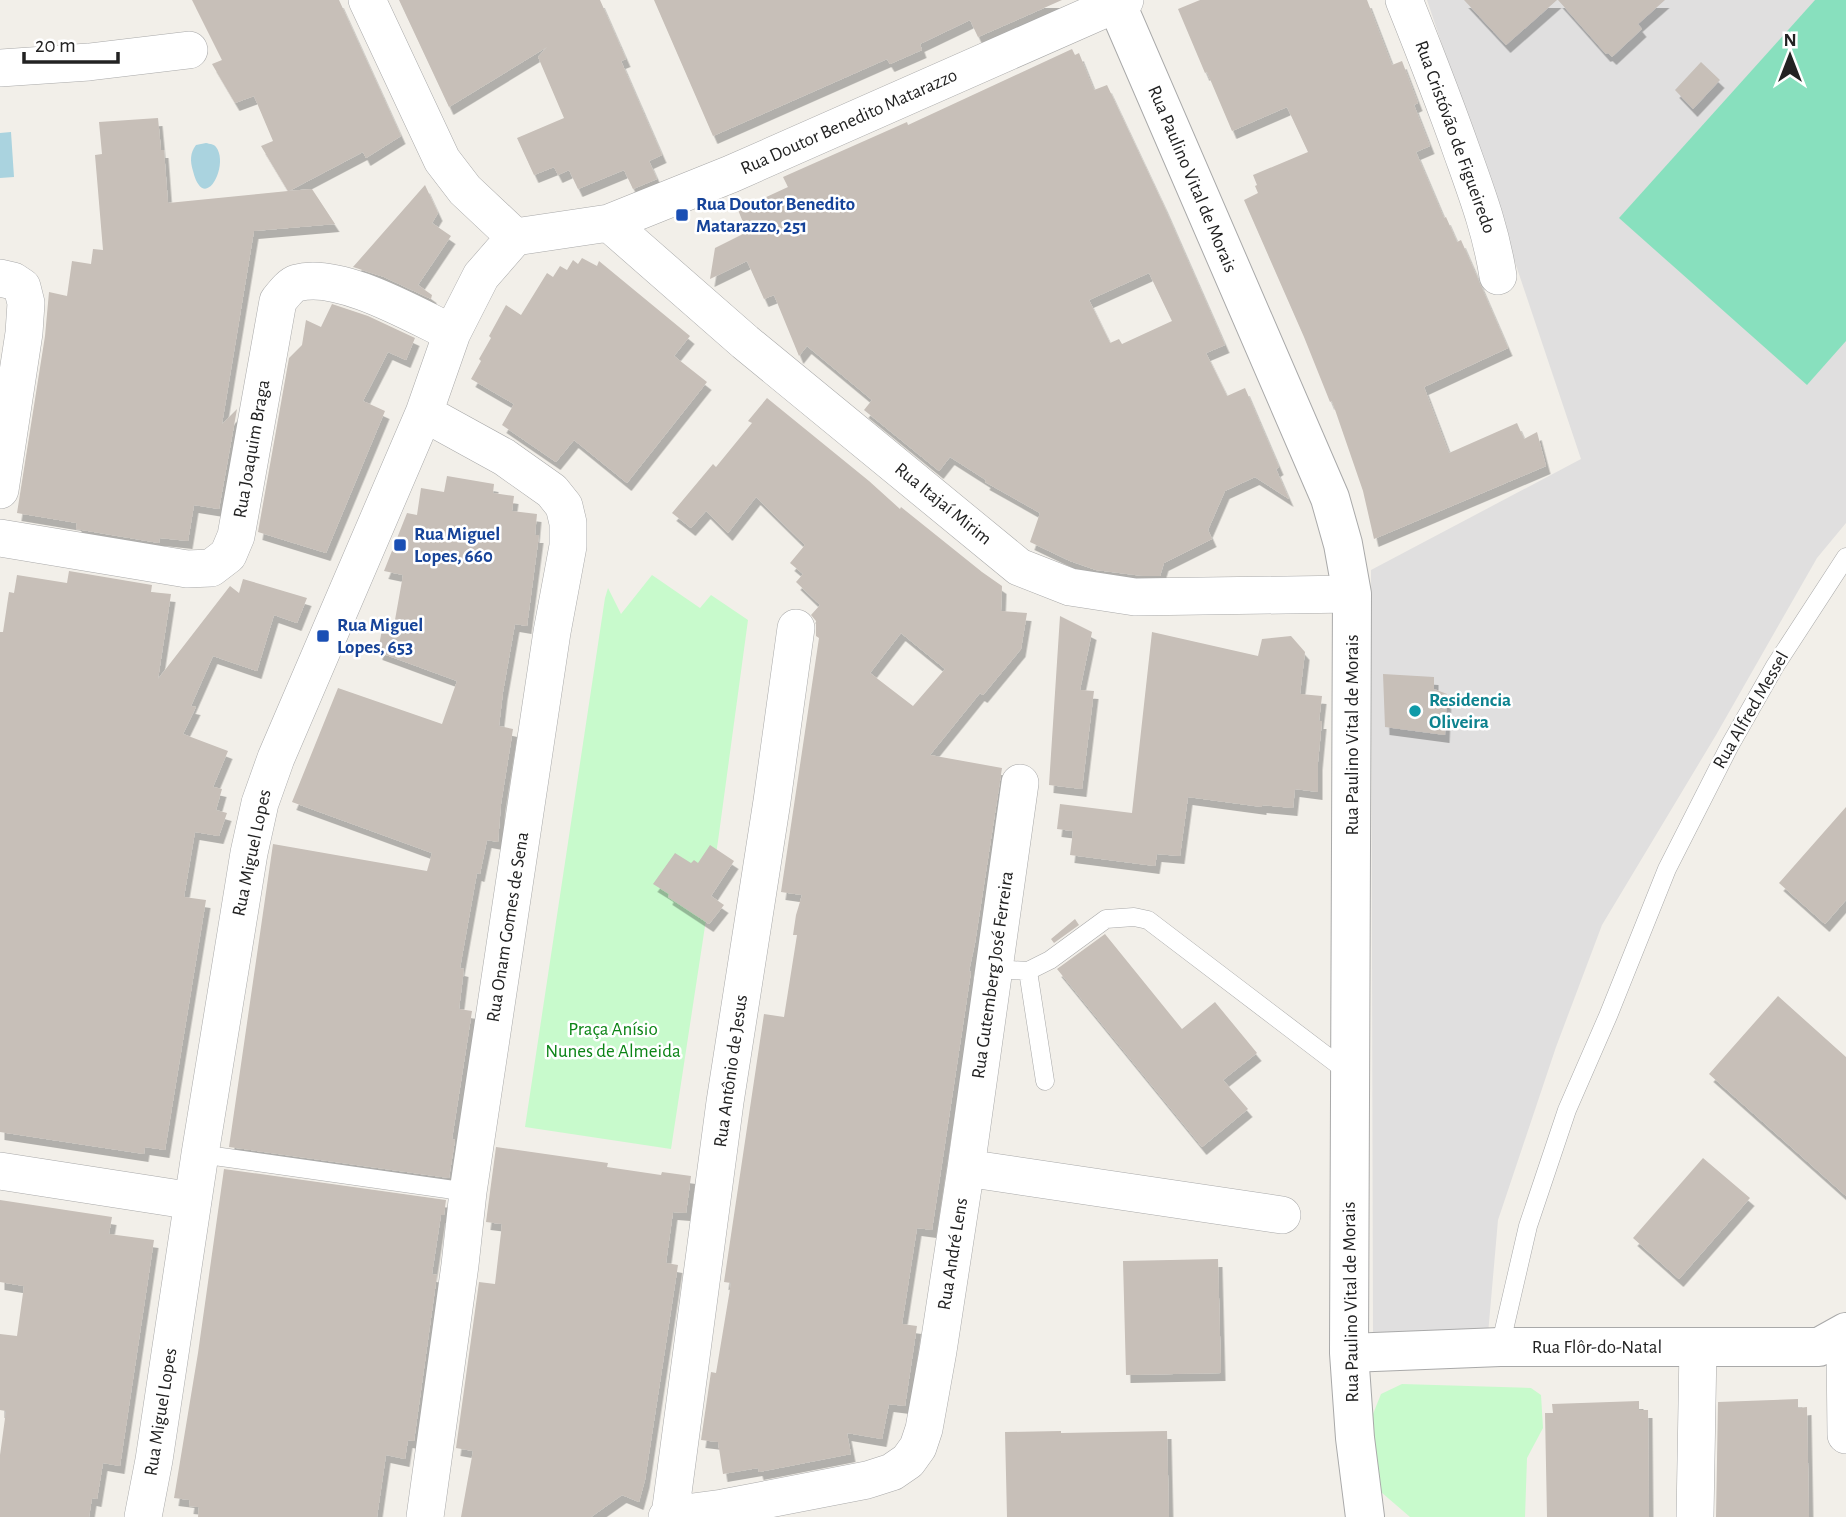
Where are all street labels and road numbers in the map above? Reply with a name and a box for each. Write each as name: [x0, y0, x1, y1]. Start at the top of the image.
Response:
street label: Rua Cristóvão de Figueiredo: [1411, 38, 1499, 236]
street label: Rua Doutor Benedito Matarazzo: [738, 66, 960, 178]
street label: Rua Paulino Vital de Morais: [1144, 83, 1240, 275]
street label: Rua Joaquim Braga: [230, 378, 274, 520]
street label: Rua Itajaí Mirim: [891, 459, 995, 549]
street label: Rua Paulino Vital de Morais: [1343, 634, 1362, 836]
street label: Rua Alfred Messel: [1710, 648, 1792, 772]
street label: Rua Miguel Lopes: [229, 788, 275, 918]
street label: Rua Onam Gomes de Sena: [484, 830, 532, 1024]
street label: Rua Gutemberg José Ferreira: [969, 870, 1017, 1080]
street label: Rua Antônio de Jesus: [711, 993, 751, 1149]
street label: Rua André Lens: [935, 1196, 971, 1312]
street label: Rua Paulino Vital de Morais: [1340, 1201, 1362, 1403]
street label: Rua Flôr-do-Natal: [1532, 1338, 1662, 1357]
street label: Rua Miguel Lopes: [142, 1347, 180, 1477]

